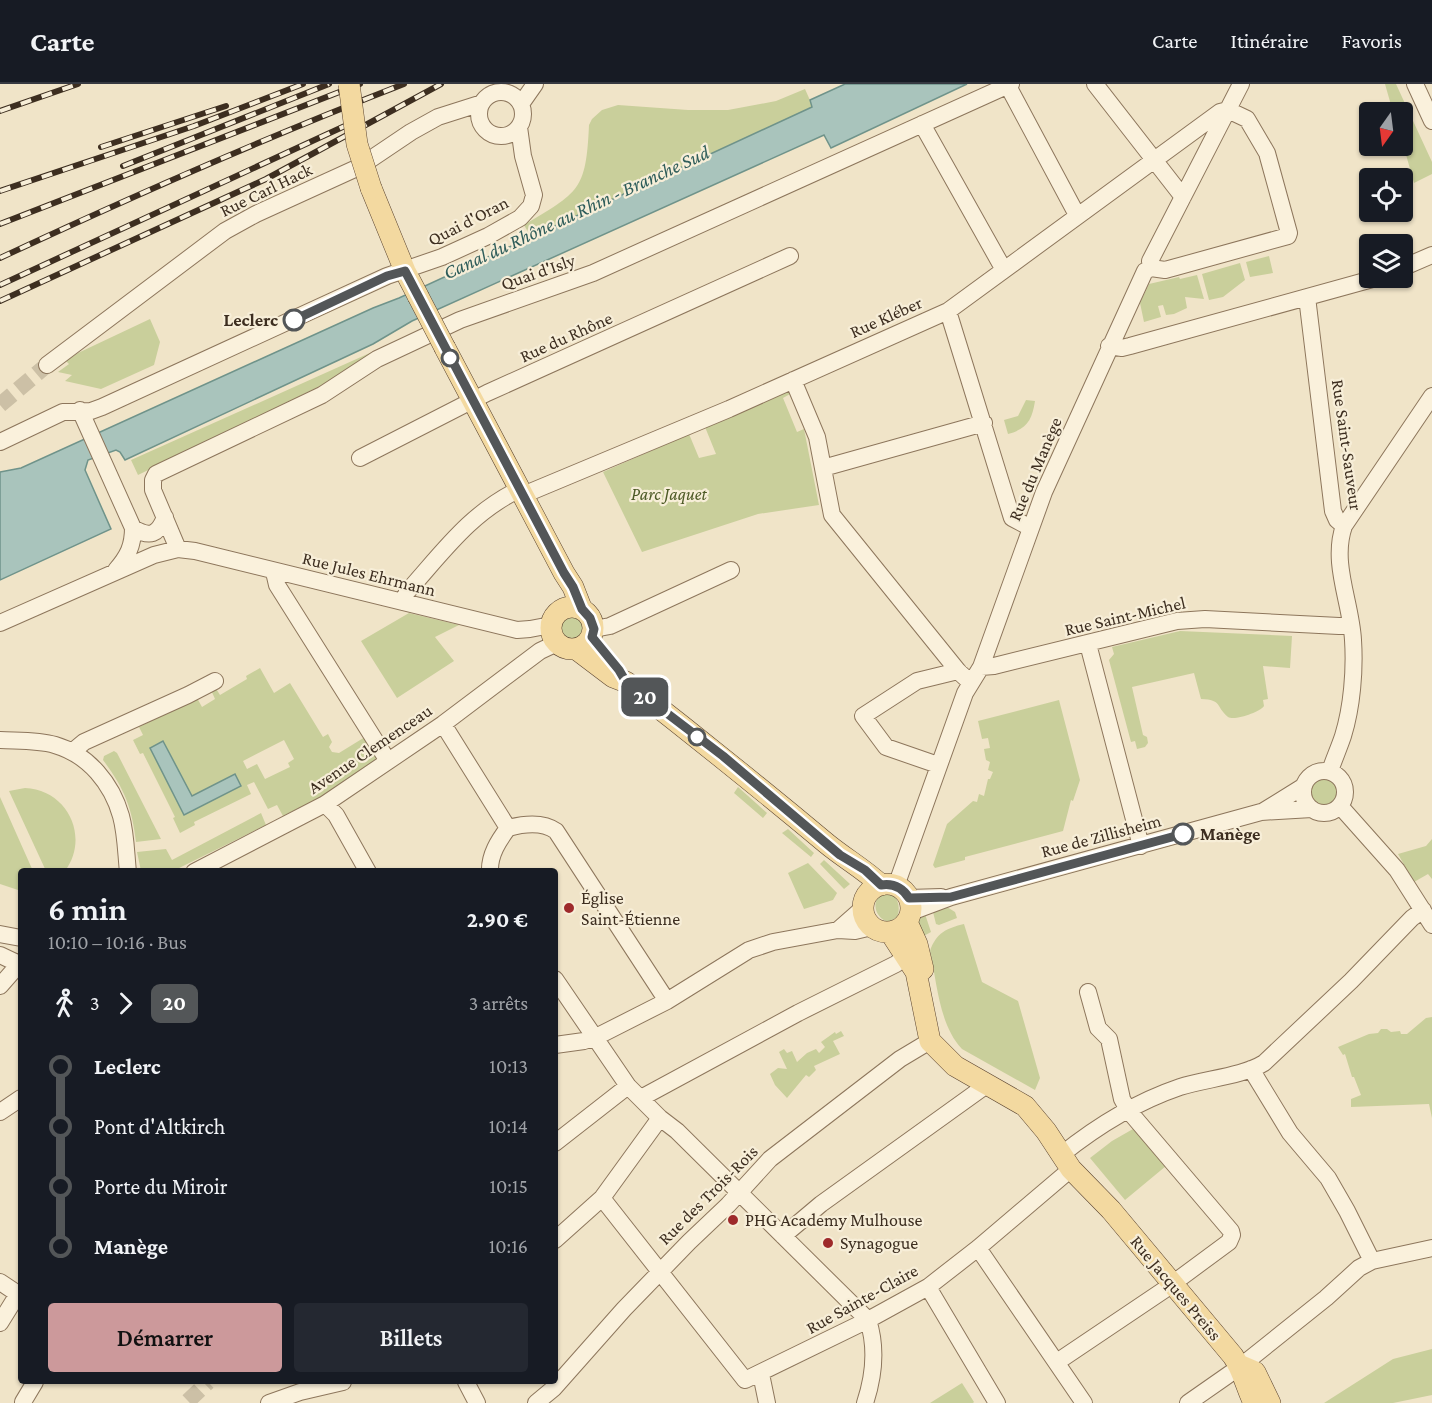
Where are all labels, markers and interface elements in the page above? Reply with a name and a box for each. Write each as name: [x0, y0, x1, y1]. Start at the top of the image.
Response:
text: Carte: [30, 26, 95, 57]
text: Carte: [1152, 29, 1198, 53]
text: Itinéraire: [1231, 29, 1308, 53]
text: Favoris: [1341, 29, 1402, 53]
north arrow: [1359, 102, 1413, 156]
map controls: [1359, 102, 1413, 288]
water label: Canal du Rhône au Rhin - Branche Sud: [440, 140, 713, 283]
street label: Rue Carl Hack: [217, 159, 316, 221]
button: locate: [1359, 168, 1413, 222]
street label: Quai d'Oran: [424, 192, 512, 250]
button: layers: [1359, 234, 1413, 288]
street label: Quai d'Isly: [498, 250, 578, 294]
street label: Rue Kléber: [847, 292, 926, 342]
street label: Rue du Rhône: [517, 308, 615, 366]
marker: Leclerc: [283, 309, 305, 331]
place label: Leclerc: [224, 310, 278, 330]
unlabelled marker: [441, 349, 459, 367]
street label: Rue Saint-Sauveur: [1328, 378, 1366, 513]
street label: Rue du Manège: [1004, 414, 1066, 524]
park label: Parc Jaquet: [631, 484, 708, 504]
street label: Rue Jules Ehrmann: [300, 548, 438, 600]
street label: Rue Saint-Michel: [1063, 592, 1188, 640]
line badge: 20: [618, 678, 672, 716]
text: 20: [633, 685, 657, 709]
street label: Avenue Clemenceau: [304, 700, 436, 798]
unlabelled marker: [688, 728, 706, 746]
street label: Rue de Zillisheim: [1039, 810, 1164, 862]
marker: Manège: [1172, 823, 1194, 845]
place label: Manège: [1200, 824, 1261, 844]
place label: Église Saint-Étienne: [581, 888, 680, 929]
text: 6 min: [48, 890, 127, 927]
marker: Église Saint-Étienne: [562, 901, 576, 915]
text: 2.90 €: [467, 907, 528, 932]
text: 10:10 – 10:16 · Bus: [48, 931, 187, 953]
icon: walk: [48, 987, 81, 1020]
icon: forward: [109, 987, 142, 1020]
text: 20: [163, 991, 186, 1015]
text: 3: [90, 992, 100, 1014]
text: 3 arrêts: [469, 992, 528, 1014]
text: Leclerc: [94, 1054, 161, 1079]
text: 10:13: [489, 1055, 528, 1077]
text: Pont d'Altkirch: [94, 1114, 225, 1139]
text: 10:14: [489, 1115, 528, 1137]
street label: Rue des Trois-Rois: [654, 1141, 762, 1249]
text: Porte du Miroir: [94, 1174, 228, 1199]
text: 10:15: [489, 1175, 528, 1197]
place label: PHG Academy Mulhouse: [745, 1210, 923, 1230]
marker: PHG Academy Mulhouse: [726, 1213, 740, 1227]
street label: Rue Jacques Preiss: [1126, 1232, 1226, 1344]
place label: Synagogue: [840, 1233, 918, 1253]
text: Manège: [94, 1234, 168, 1259]
text: 10:16: [489, 1235, 528, 1257]
marker: Synagogue: [821, 1236, 835, 1250]
street label: Rue Sainte-Claire: [803, 1260, 921, 1338]
button: Démarrer: [48, 1303, 282, 1372]
button: Billets: [294, 1303, 528, 1372]

